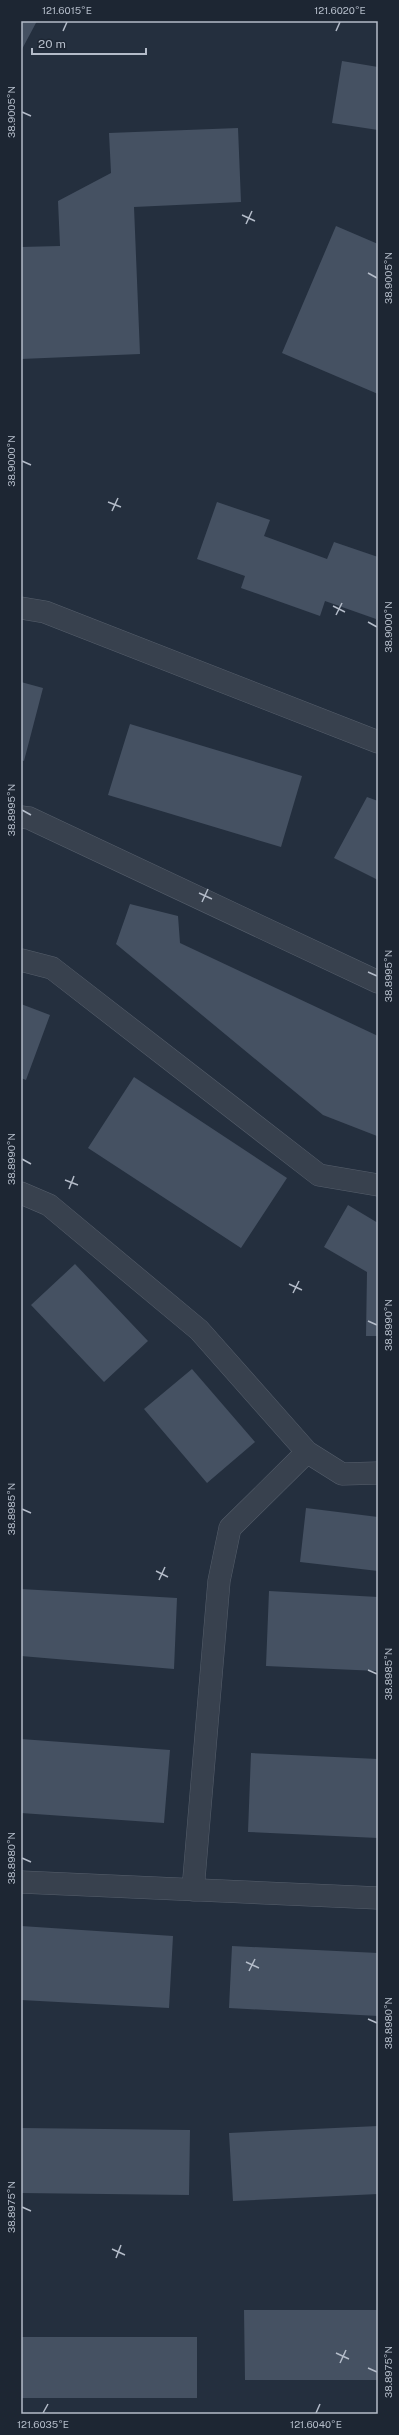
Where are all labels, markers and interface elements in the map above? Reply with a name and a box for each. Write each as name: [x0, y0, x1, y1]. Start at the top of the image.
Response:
text: 121.6015°E: [42, 4, 92, 16]
text: 121.6020°E: [314, 4, 366, 16]
scale bar: [32, 30, 146, 56]
text: 20 m: [38, 37, 66, 51]
text: 38.9005°N: [5, 86, 17, 138]
text: 38.9005°N: [382, 252, 394, 304]
text: 38.9000°N: [5, 435, 17, 487]
text: 38.9000°N: [382, 601, 394, 653]
text: 38.8995°N: [5, 784, 17, 836]
text: 38.8995°N: [382, 950, 394, 1002]
text: 38.8990°N: [5, 1133, 17, 1185]
text: 38.8990°N: [382, 1299, 394, 1351]
text: 38.8985°N: [5, 1483, 17, 1535]
text: 38.8985°N: [382, 1648, 394, 1700]
text: 38.8980°N: [5, 1832, 17, 1884]
text: 38.8980°N: [382, 1997, 394, 2049]
text: 38.8975°N: [5, 2181, 17, 2233]
text: 38.8975°N: [382, 2346, 394, 2398]
text: 121.6035°E: [17, 2418, 69, 2430]
text: 121.6040°E: [290, 2418, 342, 2430]

